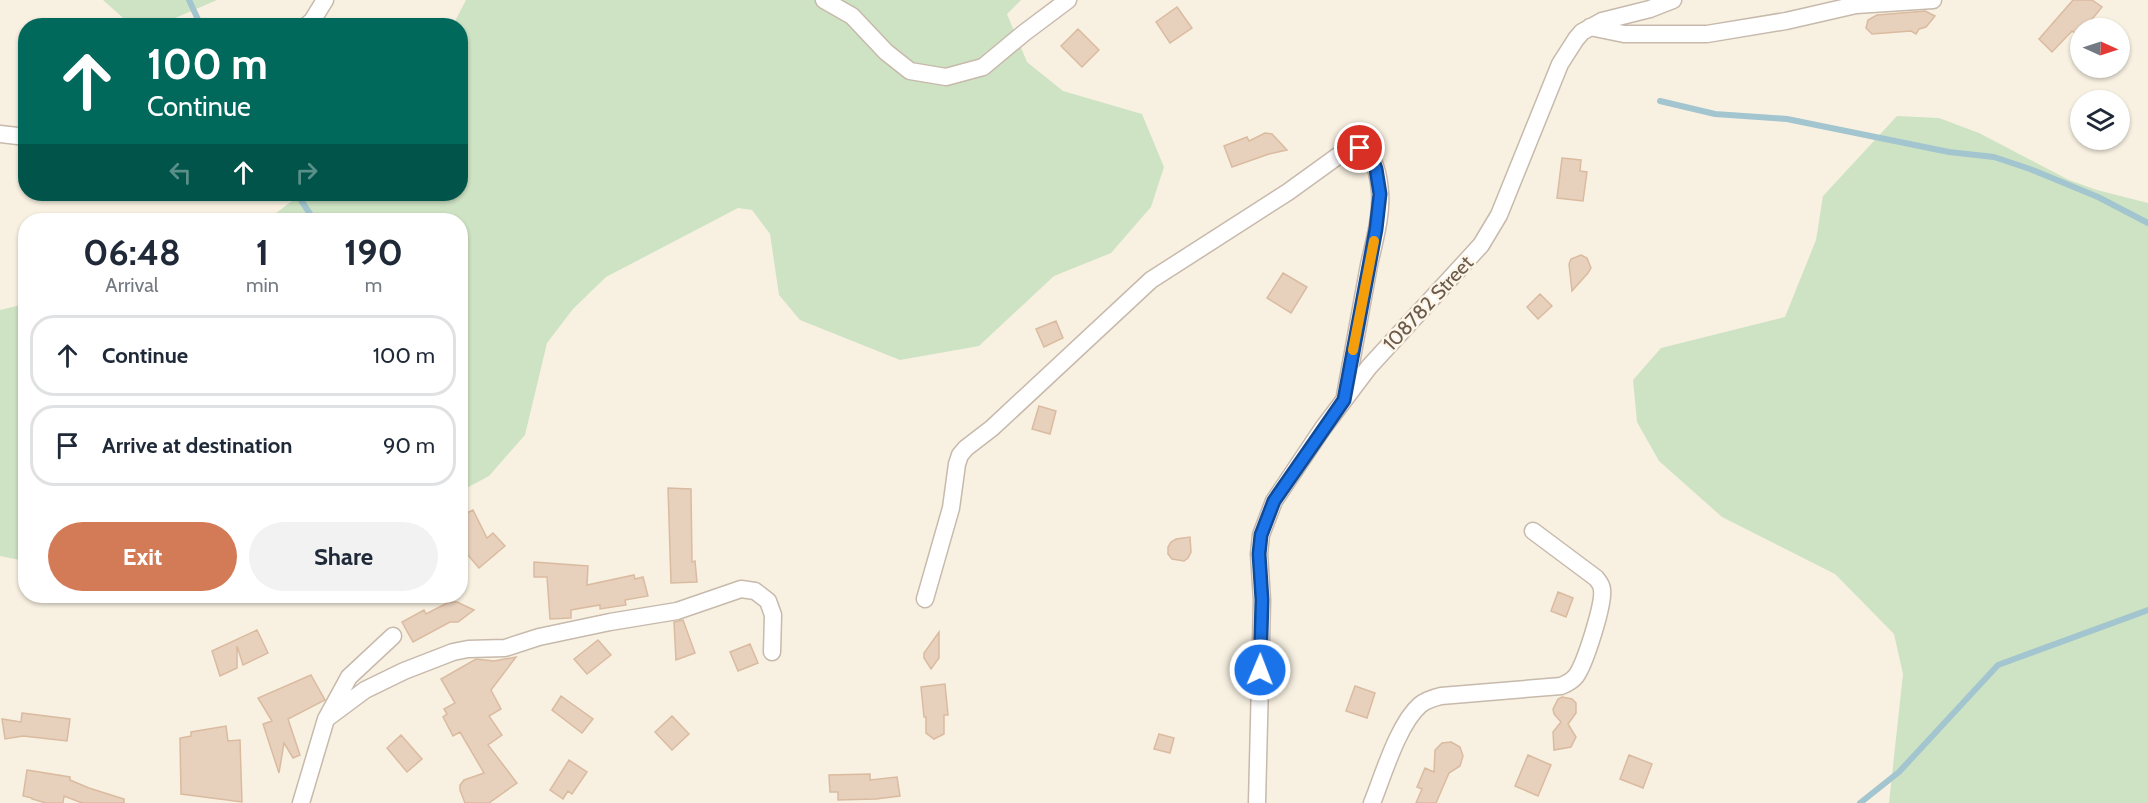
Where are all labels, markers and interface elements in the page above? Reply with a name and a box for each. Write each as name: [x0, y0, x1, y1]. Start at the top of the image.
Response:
north arrow: [2070, 18, 2130, 78]
map controls: [2070, 18, 2130, 150]
text: 100 m: [147, 38, 268, 90]
icon: ahead: [48, 42, 126, 120]
text: Continue: [147, 90, 251, 123]
button: layers: [2070, 90, 2130, 150]
pin: [1334, 122, 1385, 173]
icon: arrive: [1343, 131, 1376, 164]
icon: left: [164, 156, 197, 189]
icon: ahead: [227, 156, 260, 189]
icon: right: [290, 156, 323, 189]
text: 06:48: [83, 230, 181, 274]
text: 1: [256, 230, 269, 274]
text: 190: [344, 230, 403, 274]
street label: 108782 Street: [1378, 250, 1478, 355]
text: Arrival: [105, 273, 159, 297]
text: min: [246, 273, 279, 297]
text: m: [365, 273, 382, 297]
icon: ahead: [51, 339, 84, 372]
text: Continue: [102, 342, 188, 369]
text: 100 m: [373, 342, 435, 369]
icon: arrive: [51, 429, 84, 462]
text: Arrive at destination: [102, 432, 292, 459]
text: 90 m: [383, 432, 435, 459]
button: Exit: [48, 522, 237, 591]
button: Share: [249, 522, 438, 591]
position arrow: [1228, 638, 1292, 702]

